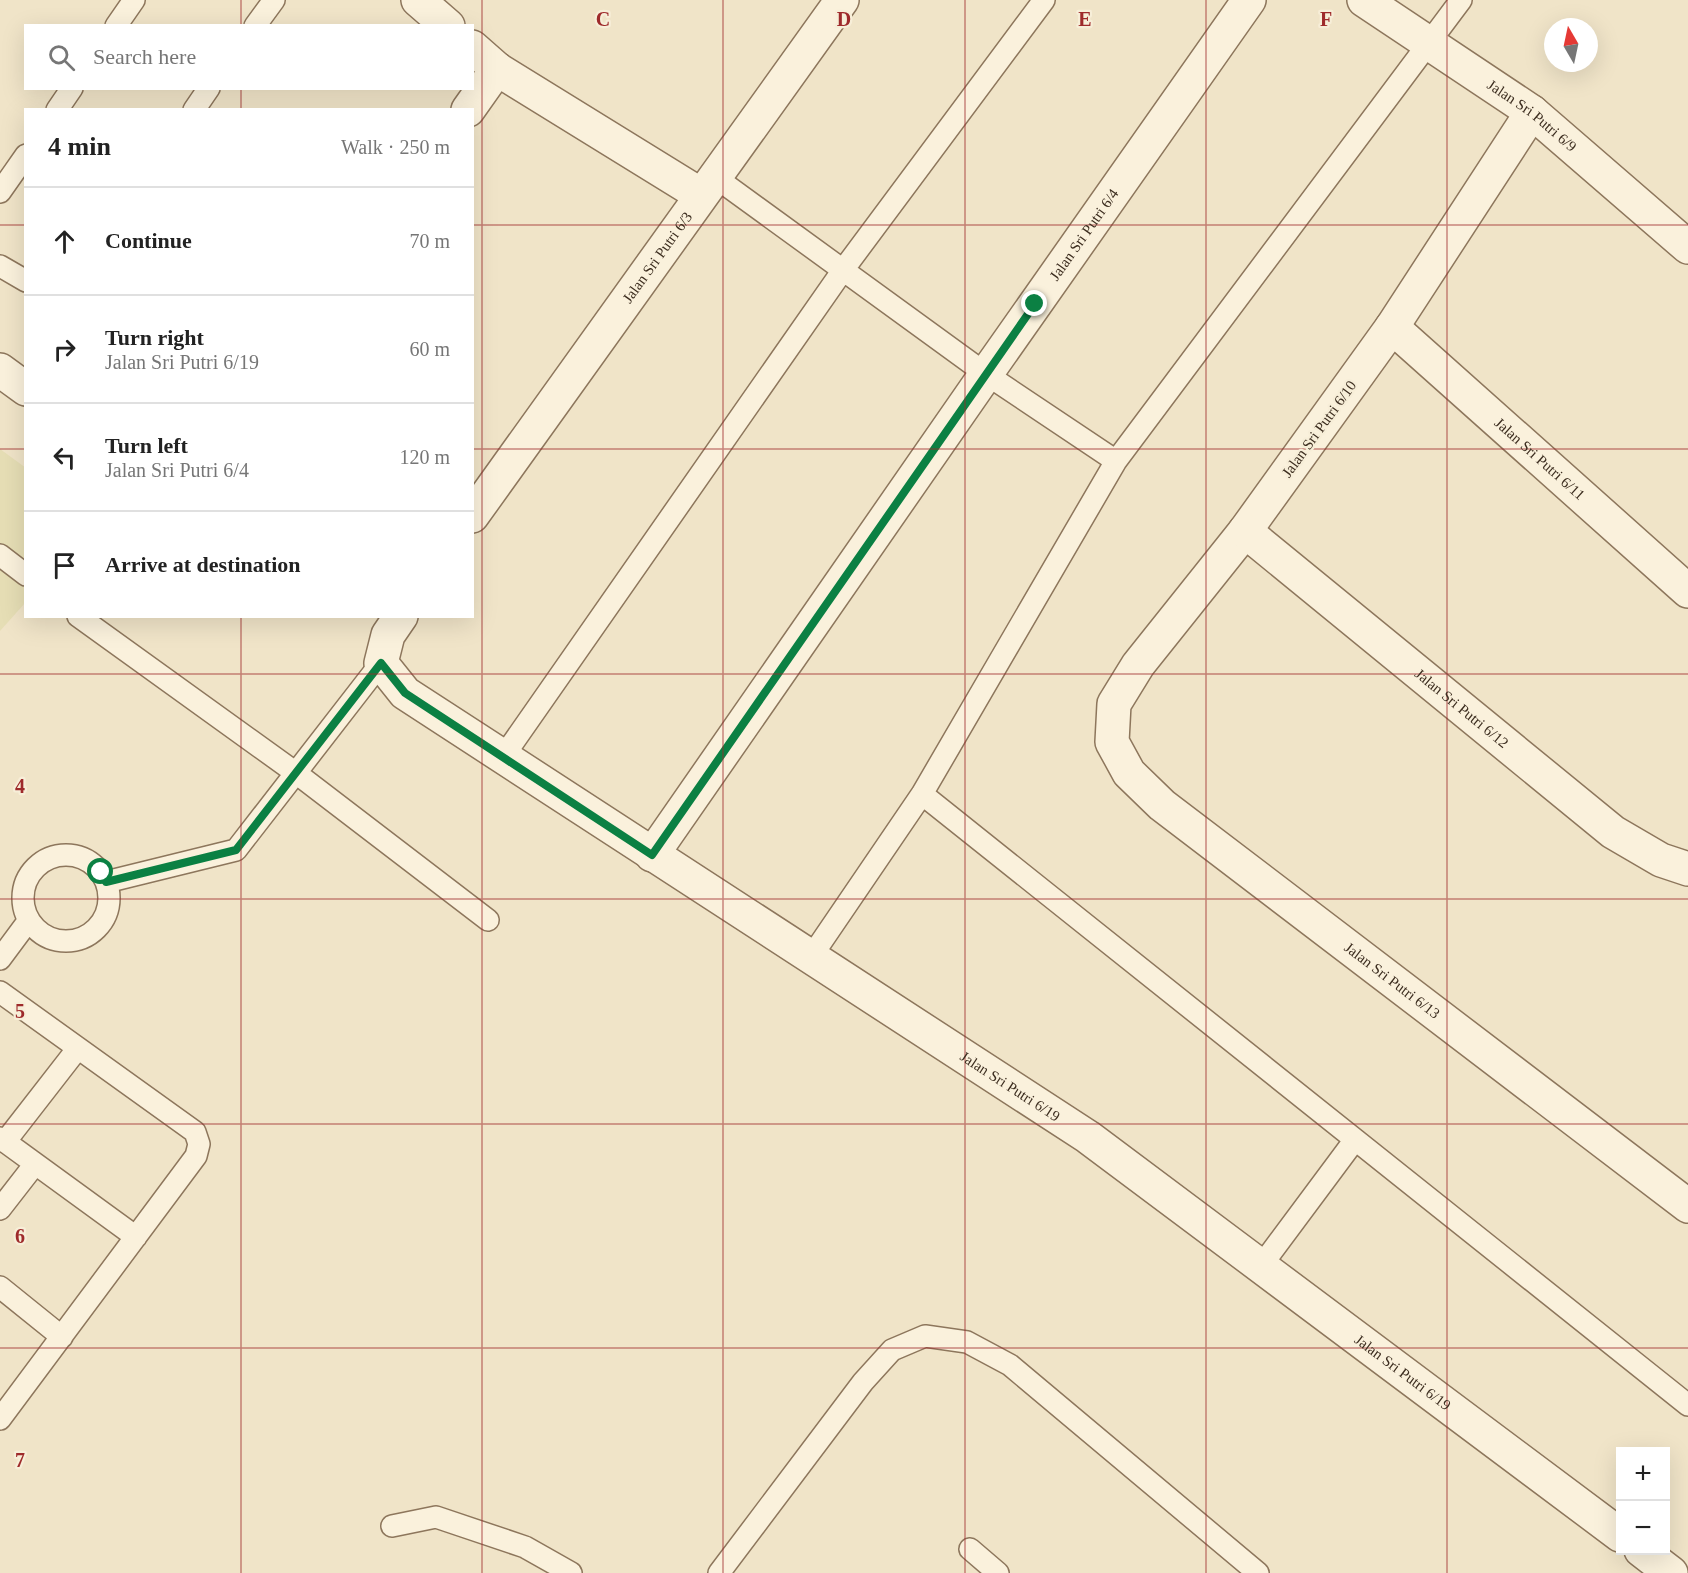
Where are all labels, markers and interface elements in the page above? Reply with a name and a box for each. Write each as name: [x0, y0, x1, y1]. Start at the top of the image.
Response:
text: C: [596, 8, 610, 30]
text: D: [837, 8, 851, 30]
text: E: [1078, 8, 1092, 30]
text: F: [1320, 8, 1332, 30]
north arrow: [1544, 18, 1598, 72]
search box: [24, 24, 474, 90]
icon: search: [45, 41, 78, 74]
text: Search here: [93, 44, 196, 69]
street label: Jalan Sri Putri 6/9: [1484, 77, 1580, 155]
text: 4 min: [48, 132, 111, 161]
text: Walk · 250 m: [341, 136, 450, 158]
street label: Jalan Sri Putri 6/4: [1046, 185, 1122, 283]
street label: Jalan Sri Putri 6/3: [619, 209, 695, 306]
icon: ahead: [48, 225, 81, 258]
text: Continue: [105, 228, 192, 253]
text: 70 m: [409, 230, 450, 252]
route end: [1021, 290, 1047, 316]
text: Turn right: [105, 325, 204, 350]
icon: right: [48, 333, 81, 366]
text: 60 m: [409, 338, 450, 360]
text: Jalan Sri Putri 6/19: [105, 351, 259, 373]
street label: Jalan Sri Putri 6/10: [1279, 378, 1359, 480]
street label: Jalan Sri Putri 6/11: [1492, 415, 1588, 503]
text: Turn left: [105, 433, 188, 458]
icon: left: [48, 441, 81, 474]
text: 120 m: [399, 446, 450, 468]
text: Jalan Sri Putri 6/4: [105, 459, 249, 481]
icon: arrive: [48, 549, 81, 582]
text: Arrive at destination: [105, 552, 301, 577]
street label: Jalan Sri Putri 6/12: [1412, 666, 1511, 751]
text: 4: [15, 775, 25, 797]
route start: [87, 858, 113, 884]
street label: Jalan Sri Putri 6/13: [1341, 939, 1443, 1022]
text: 5: [15, 1000, 25, 1022]
street label: Jalan Sri Putri 6/19: [957, 1048, 1063, 1125]
text: 6: [15, 1225, 25, 1247]
street label: Jalan Sri Putri 6/19: [1352, 1331, 1454, 1413]
map controls: [1616, 1447, 1670, 1555]
button: +: [1616, 1447, 1670, 1501]
text: 7: [15, 1449, 25, 1471]
button: −: [1616, 1501, 1670, 1555]

